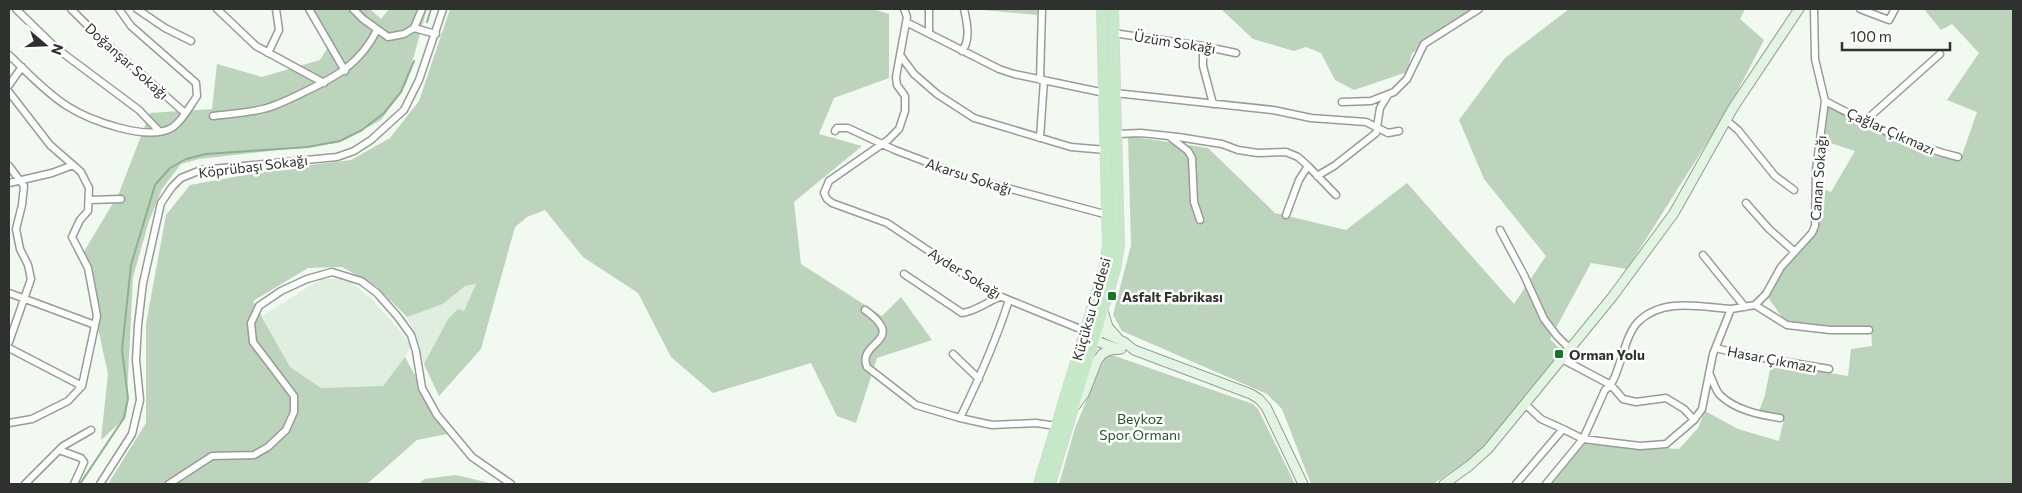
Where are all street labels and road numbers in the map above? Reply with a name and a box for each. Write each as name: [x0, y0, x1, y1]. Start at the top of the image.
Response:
street label: Doğanşar Sokağı: [82, 19, 172, 103]
street label: Üzüm Sokağı: [1133, 27, 1217, 57]
street label: Çağlar Çıkmazı: [1844, 104, 1938, 158]
street label: Canan Sokağı: [1807, 135, 1829, 221]
street label: Köprübaşı Sokağı: [197, 151, 309, 181]
street label: Akarsu Sokağı: [924, 154, 1014, 198]
street label: Ayder Sokağı: [925, 244, 1005, 302]
street label: Küçüksu Caddesi: [1068, 255, 1114, 363]
street label: Hasar Çıkmazı: [1726, 342, 1818, 376]

